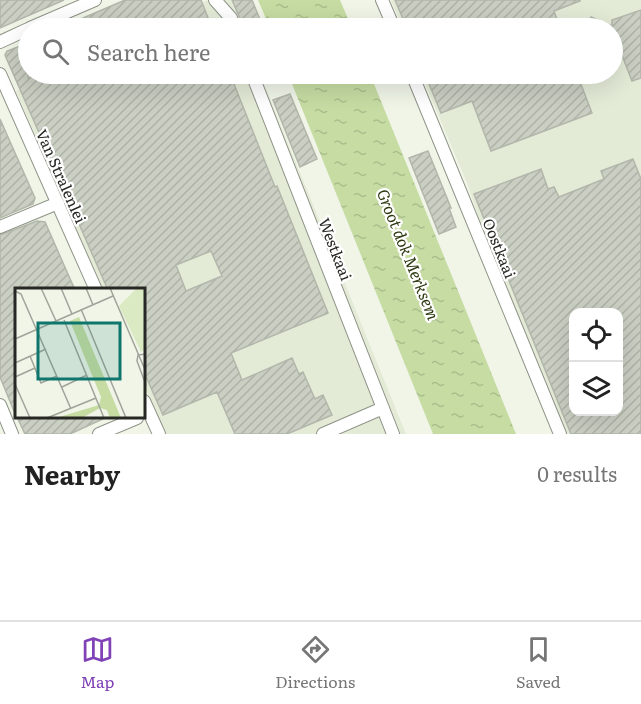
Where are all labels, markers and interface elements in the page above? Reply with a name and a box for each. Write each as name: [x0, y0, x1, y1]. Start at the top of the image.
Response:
search box: [18, 18, 623, 84]
icon: search: [39, 35, 72, 68]
text: Search here: [87, 35, 210, 68]
street label: Van Stralenlei: [31, 125, 93, 227]
water label: Groot dok Merksem: [372, 185, 446, 323]
street label: Westkaai: [314, 214, 358, 284]
street label: Oostkaai: [478, 215, 522, 281]
inset map: [15, 288, 146, 419]
map controls: [569, 308, 623, 416]
button: locate: [569, 308, 623, 362]
button: layers: [569, 362, 623, 416]
text: Nearby: [24, 454, 120, 493]
text: 0 results: [537, 458, 617, 488]
tab: Map: [80, 633, 114, 693]
tab: Directions: [275, 633, 355, 693]
tab: Saved: [516, 633, 561, 693]

